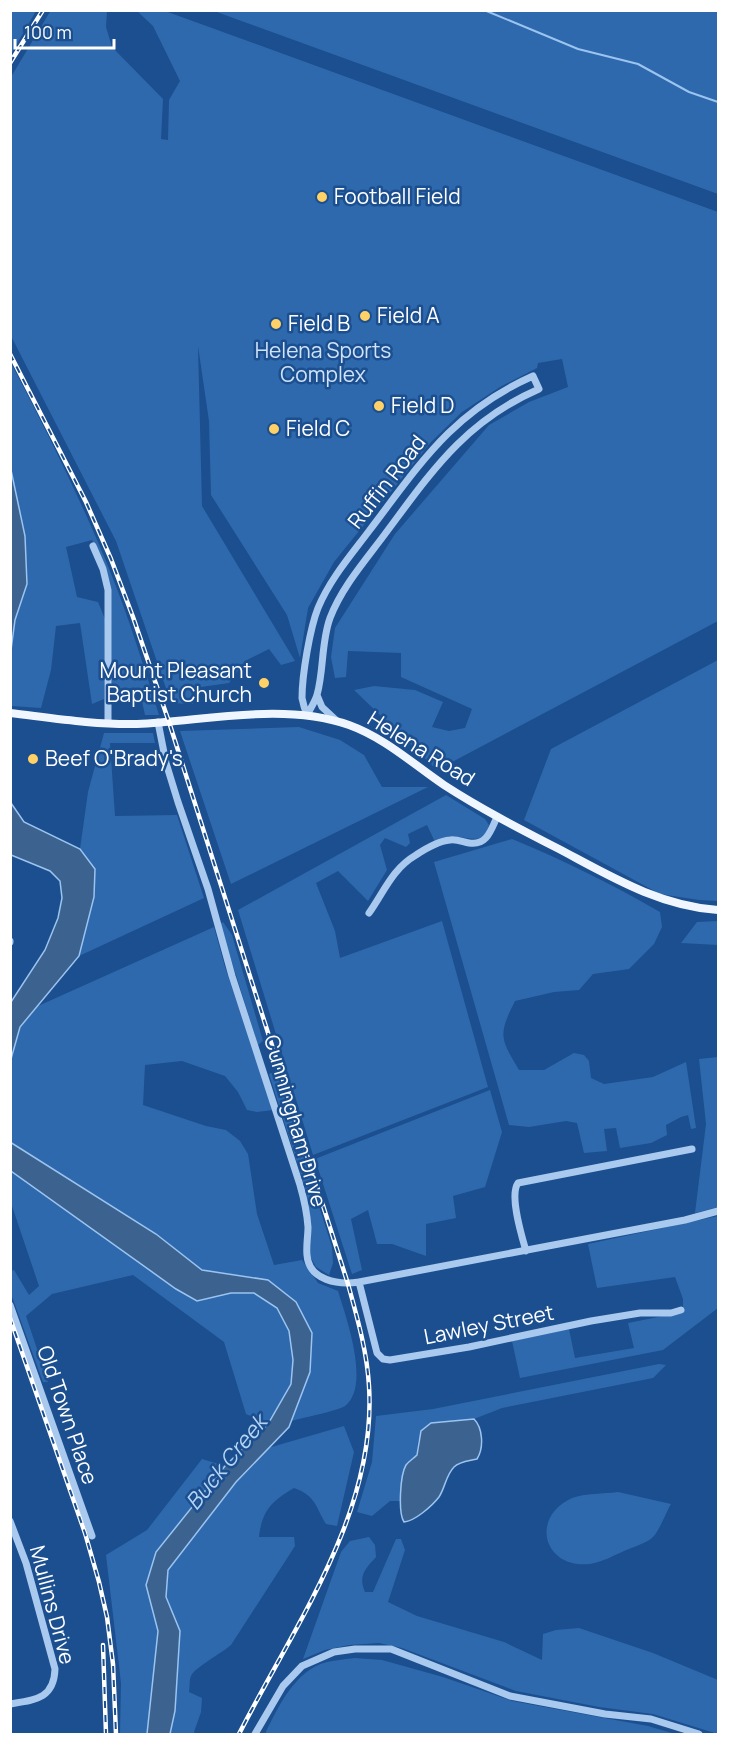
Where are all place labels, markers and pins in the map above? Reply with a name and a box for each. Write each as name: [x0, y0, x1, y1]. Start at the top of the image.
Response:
place label: Football Field: [334, 182, 461, 210]
marker: Football Field: [315, 190, 329, 204]
place label: Field A: [377, 301, 440, 329]
place label: Field B: [288, 309, 350, 337]
marker: Field A: [358, 309, 372, 323]
marker: Field B: [269, 317, 283, 331]
place label: Field D: [391, 391, 454, 419]
marker: Field D: [372, 399, 386, 413]
place label: Field C: [286, 414, 350, 442]
marker: Field C: [267, 422, 281, 436]
place label: Mount Pleasant Baptist Church: [99, 656, 252, 708]
marker: Mount Pleasant Baptist Church: [257, 676, 271, 690]
place label: Beef O'Brady's: [45, 744, 183, 772]
marker: Beef O'Brady's: [26, 752, 40, 766]

